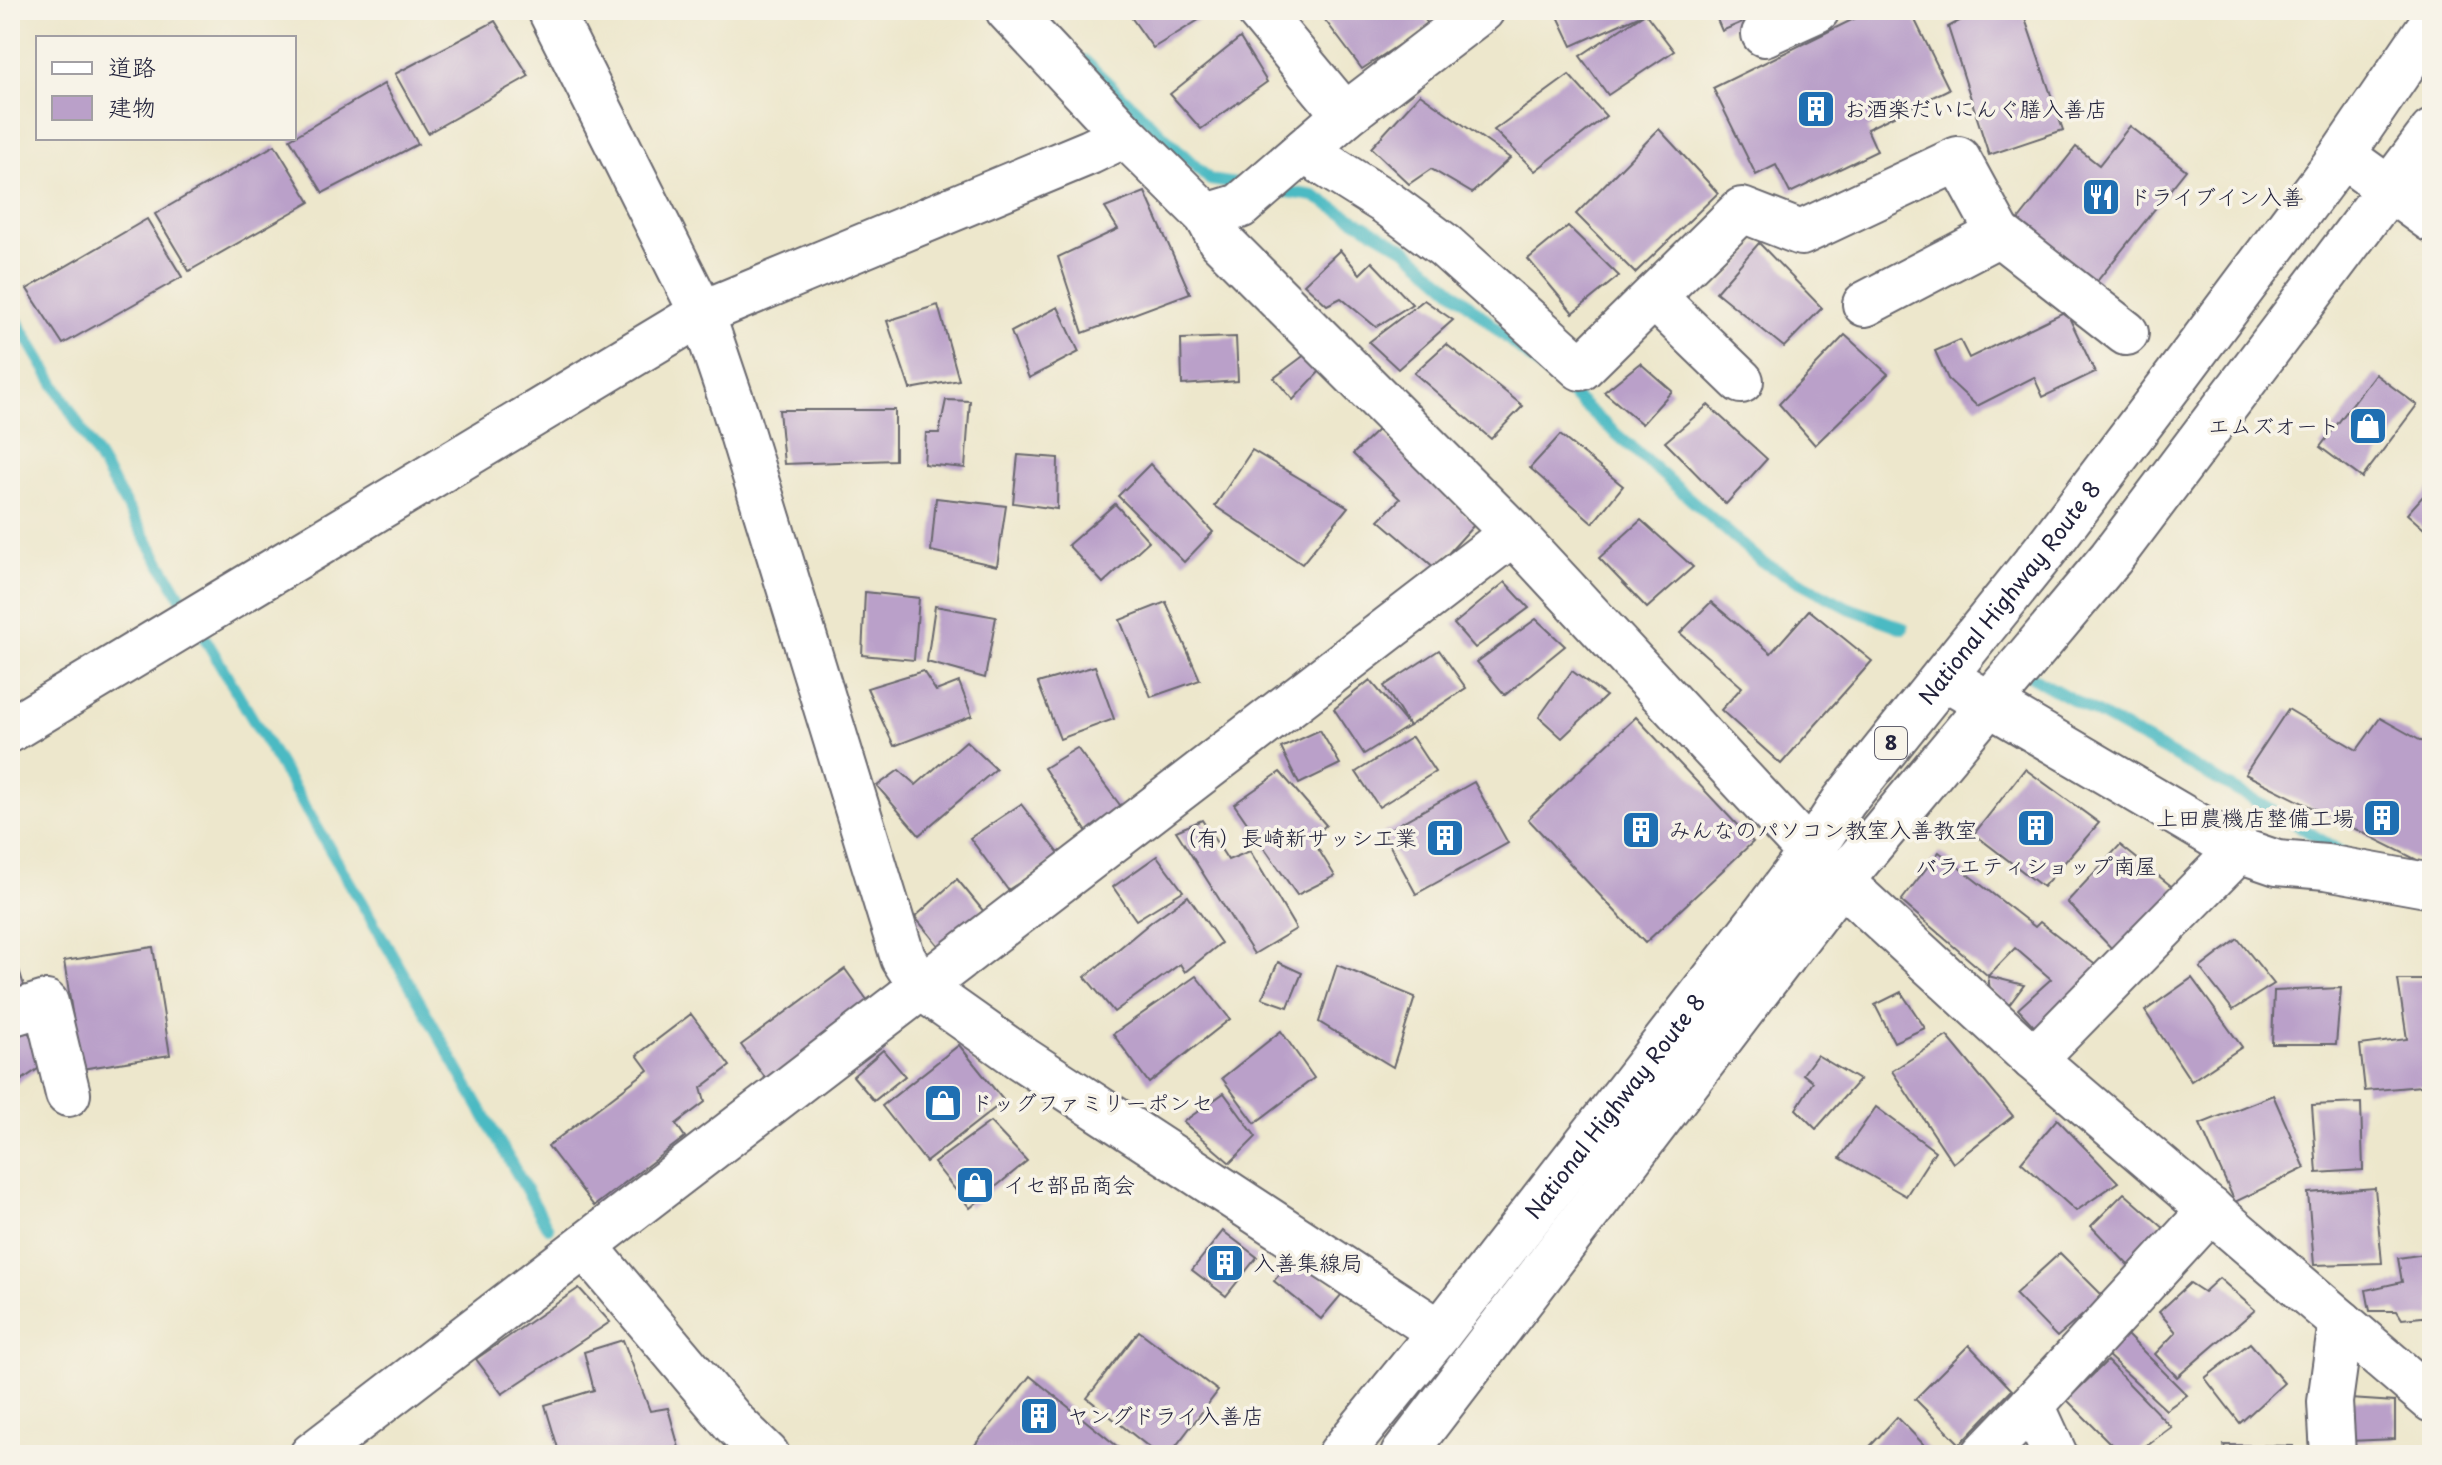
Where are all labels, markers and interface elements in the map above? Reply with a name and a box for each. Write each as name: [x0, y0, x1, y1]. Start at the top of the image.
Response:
legend: [36, 36, 296, 140]
text: 道路: [108, 48, 156, 84]
text: 建物: [108, 88, 156, 124]
building icon: お酒楽だいにんぐ膳入善店: [1795, 88, 1837, 130]
place label: お酒楽だいにんぐ膳入善店: [1844, 91, 2108, 124]
restaurant icon: ドライブイン入善: [2080, 176, 2122, 218]
place label: ドライブイン入善: [2129, 179, 2304, 212]
shop icon: エムズオート: [2347, 405, 2389, 447]
place label: エムズオート: [2208, 408, 2340, 441]
street label: National Highway Route 8: [1910, 473, 2107, 711]
road number: 8: [1875, 727, 1907, 759]
building icon: 上田農機店整備工場: [2361, 797, 2403, 839]
place label: 上田農機店整備工場: [2156, 800, 2354, 833]
building icon: バラエティショップ南屋: [2015, 807, 2057, 849]
building icon: みんなのパソコン教室入善教室: [1620, 809, 1662, 851]
place label: みんなのパソコン教室入善教室: [1669, 812, 1977, 845]
building icon: （有）長崎新サッシ工業: [1424, 817, 1466, 859]
place label: （有）長崎新サッシ工業: [1175, 820, 1417, 853]
place label: バラエティショップ南屋: [1915, 848, 2157, 881]
street label: National Highway Route 8: [1516, 986, 1712, 1225]
shop icon: ドッグファミリーポンセ: [922, 1082, 964, 1124]
place label: ドッグファミリーポンセ: [971, 1085, 1213, 1118]
shop icon: イセ部品商会: [954, 1164, 996, 1206]
place label: イセ部品商会: [1003, 1167, 1135, 1200]
building icon: 入善集線局: [1204, 1242, 1246, 1284]
place label: 入善集線局: [1253, 1245, 1363, 1278]
building icon: ヤングドライ入善店: [1018, 1395, 1060, 1437]
place label: ヤングドライ入善店: [1067, 1398, 1264, 1431]

